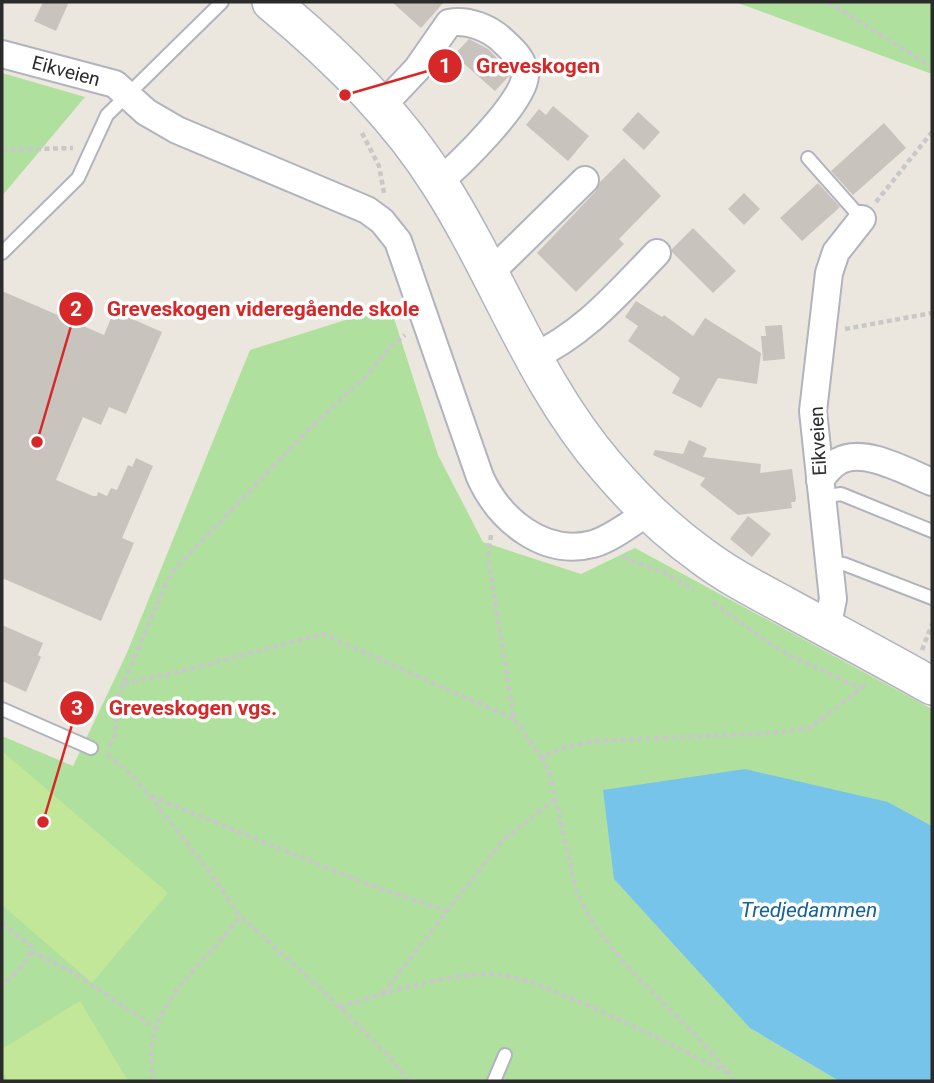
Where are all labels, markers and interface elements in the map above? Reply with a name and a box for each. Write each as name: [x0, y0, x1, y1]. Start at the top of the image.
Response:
callout: Greveskogen: [427, 45, 614, 87]
street label: Eikveien: [30, 51, 102, 91]
text: 1: [439, 54, 451, 78]
text: Greveskogen: [476, 54, 600, 78]
callout: Greveskogen videregående skole: [58, 288, 434, 330]
text: 2: [70, 297, 82, 321]
text: Greveskogen videregående skole: [107, 297, 419, 321]
street label: Eikveien: [805, 406, 831, 476]
callout: Greveskogen vgs.: [60, 687, 291, 729]
text: 3: [71, 696, 83, 720]
text: Greveskogen vgs.: [109, 696, 277, 720]
water label: Tredjedammen: [741, 898, 877, 922]

